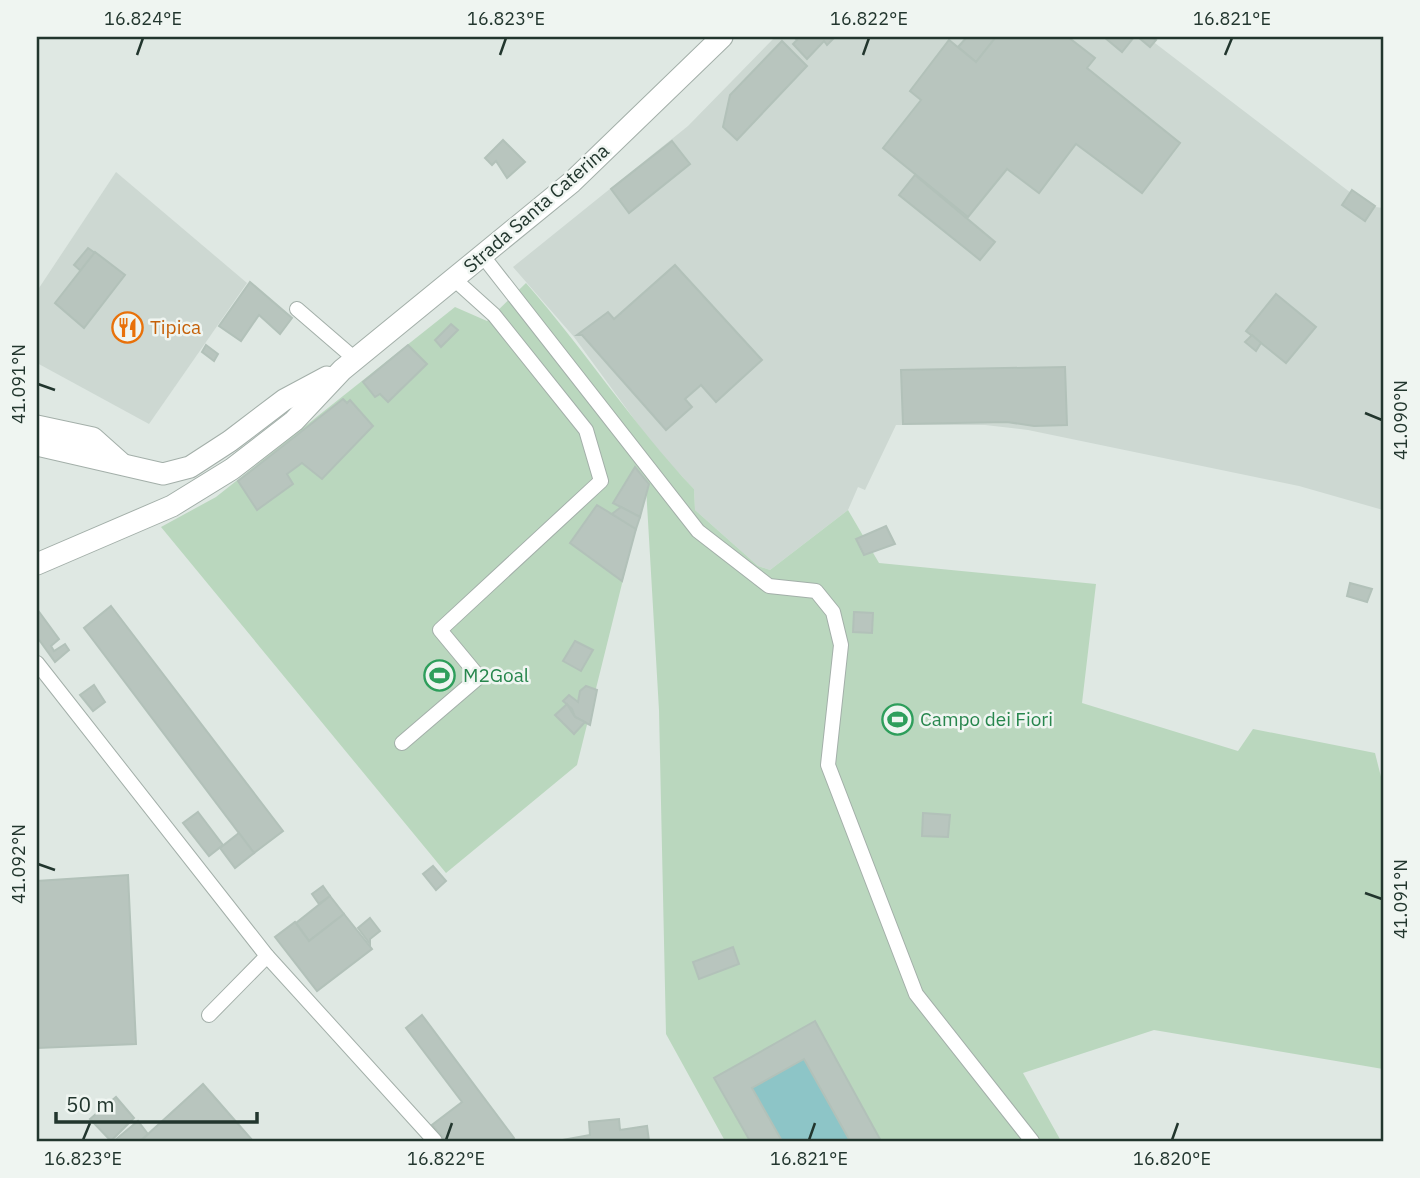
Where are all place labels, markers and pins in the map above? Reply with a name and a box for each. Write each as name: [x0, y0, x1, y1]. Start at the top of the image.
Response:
restaurant icon: Tipica: [110, 310, 144, 344]
place label: Tipica: [150, 315, 201, 339]
sports icon: M2Goal: [423, 658, 457, 692]
place label: M2Goal: [463, 663, 529, 687]
sports icon: Campo dei Fiori: [880, 702, 914, 736]
place label: Campo dei Fiori: [920, 707, 1053, 731]

